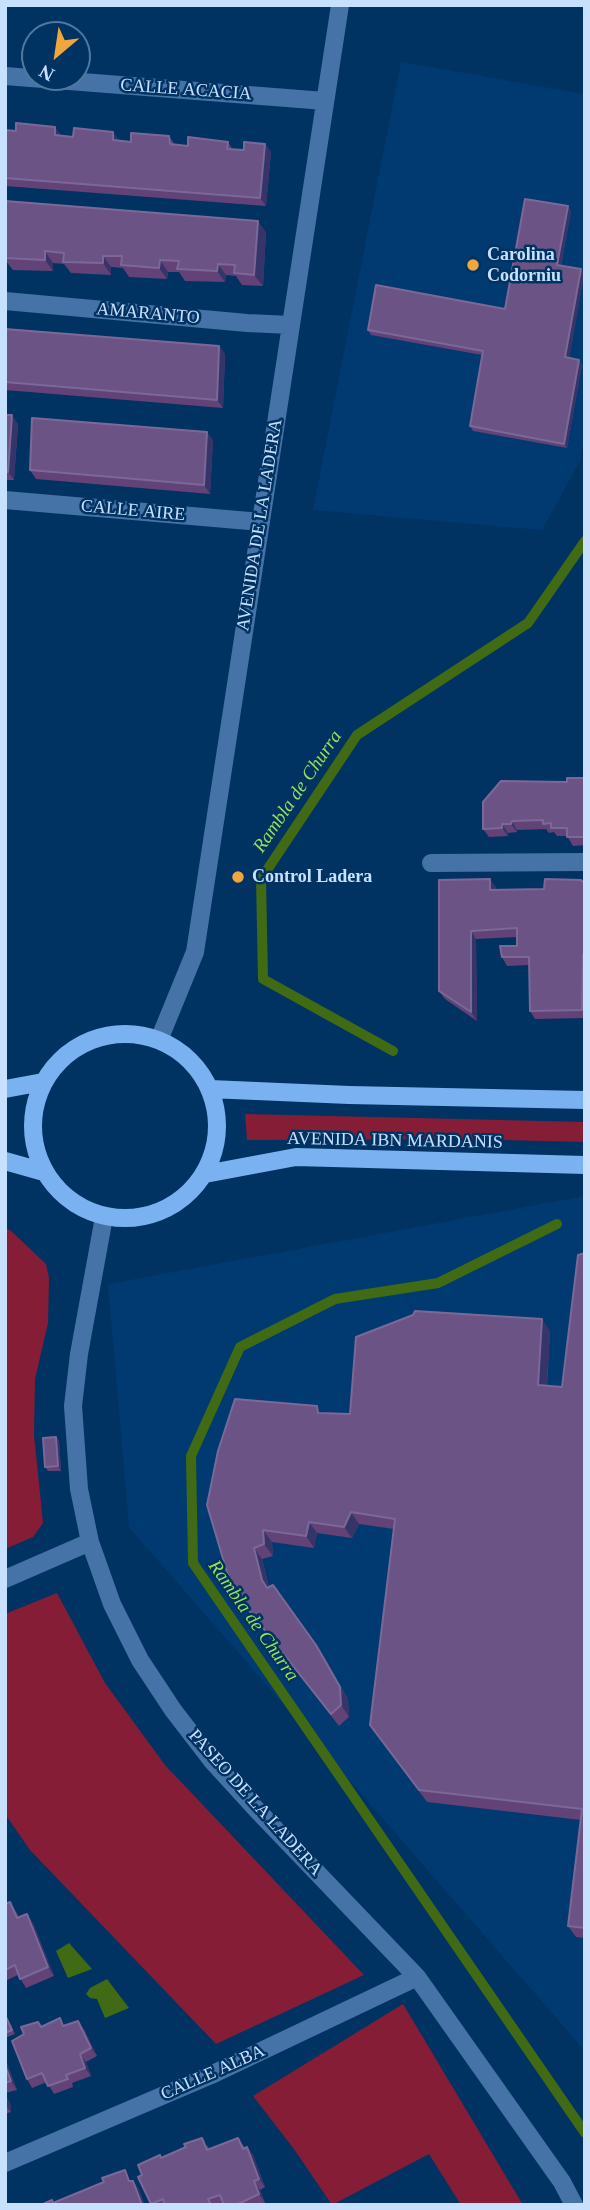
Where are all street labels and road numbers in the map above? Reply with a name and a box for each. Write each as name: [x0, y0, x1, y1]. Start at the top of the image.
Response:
street label: CALLE ACACIA: [120, 75, 252, 105]
street label: AMARANTO: [95, 299, 201, 329]
street label: AVENIDA DE LA LADERA: [233, 418, 287, 632]
street label: CALLE AIRE: [80, 496, 186, 526]
street label: AVENIDA IBN MARDANIS: [287, 1128, 503, 1154]
street label: PASEO DE LA LADERA: [183, 1725, 327, 1881]
street label: CALLE ALBA: [158, 2040, 268, 2106]

